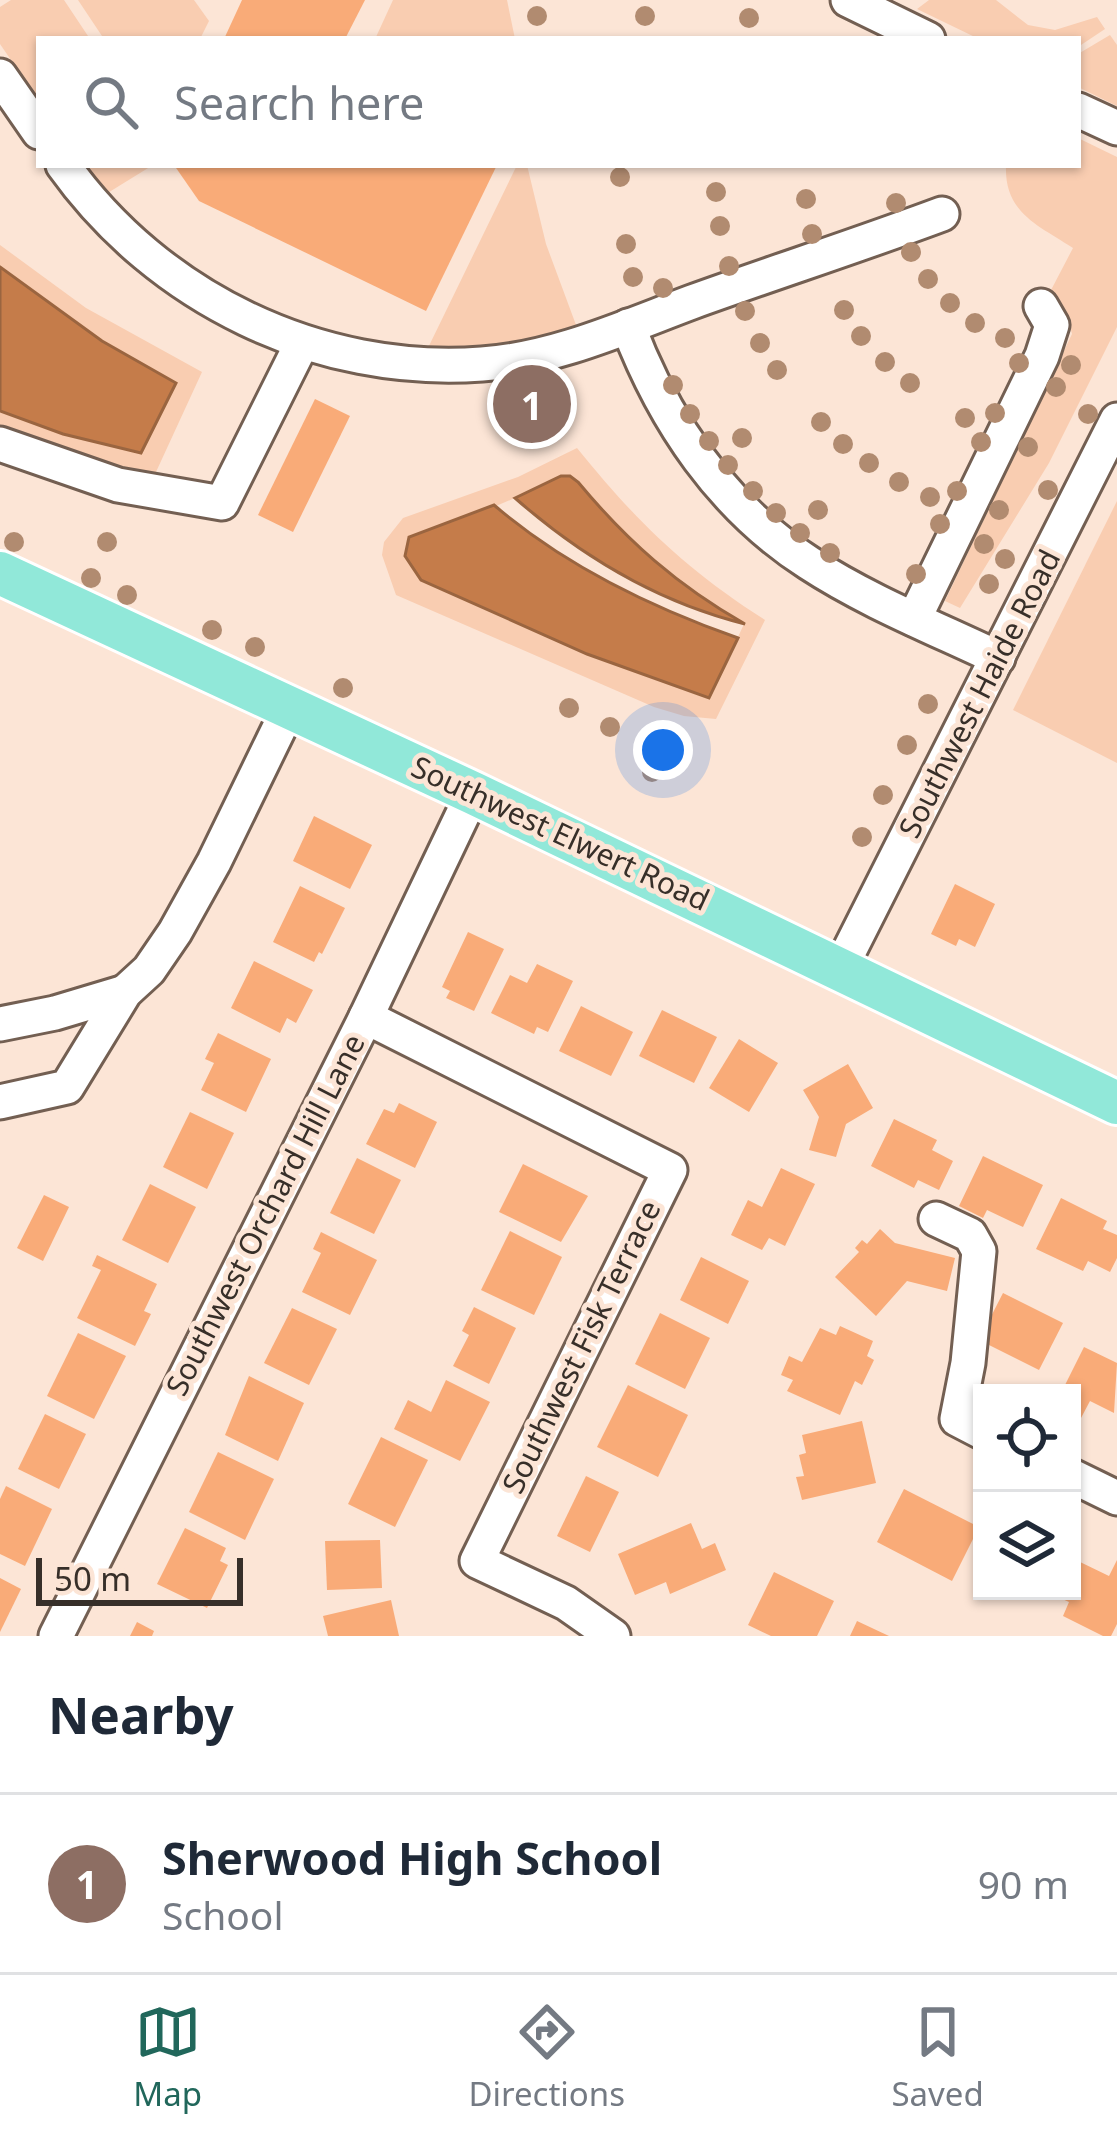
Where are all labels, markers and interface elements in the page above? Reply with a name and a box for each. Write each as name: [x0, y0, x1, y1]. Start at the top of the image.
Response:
search box: [36, 36, 1081, 168]
icon: search: [78, 69, 144, 135]
text: Search here: [174, 72, 424, 133]
pin: 1: [493, 359, 571, 449]
street label: Southwest Haide Road: [888, 542, 1069, 844]
your location: [633, 720, 693, 780]
street label: Southwest Elwert Road: [405, 746, 716, 920]
street label: Southwest Orchard Hill Lane: [156, 1027, 374, 1402]
street label: Southwest Fisk Terrace: [492, 1193, 670, 1500]
map controls: [973, 1384, 1081, 1600]
button: locate: [973, 1384, 1081, 1492]
button: layers: [973, 1492, 1081, 1600]
scale bar: [36, 1552, 243, 1605]
text: 50 m: [54, 1556, 131, 1601]
text: Nearby: [48, 1679, 234, 1749]
text: Sherwood High School: [162, 1827, 662, 1888]
text: 1: [76, 1857, 98, 1910]
text: 90 m: [978, 1857, 1069, 1910]
text: School: [162, 1888, 284, 1941]
tab: Map: [133, 1999, 202, 2116]
tab: Directions: [468, 1999, 625, 2116]
tab: Saved: [891, 1999, 984, 2116]

